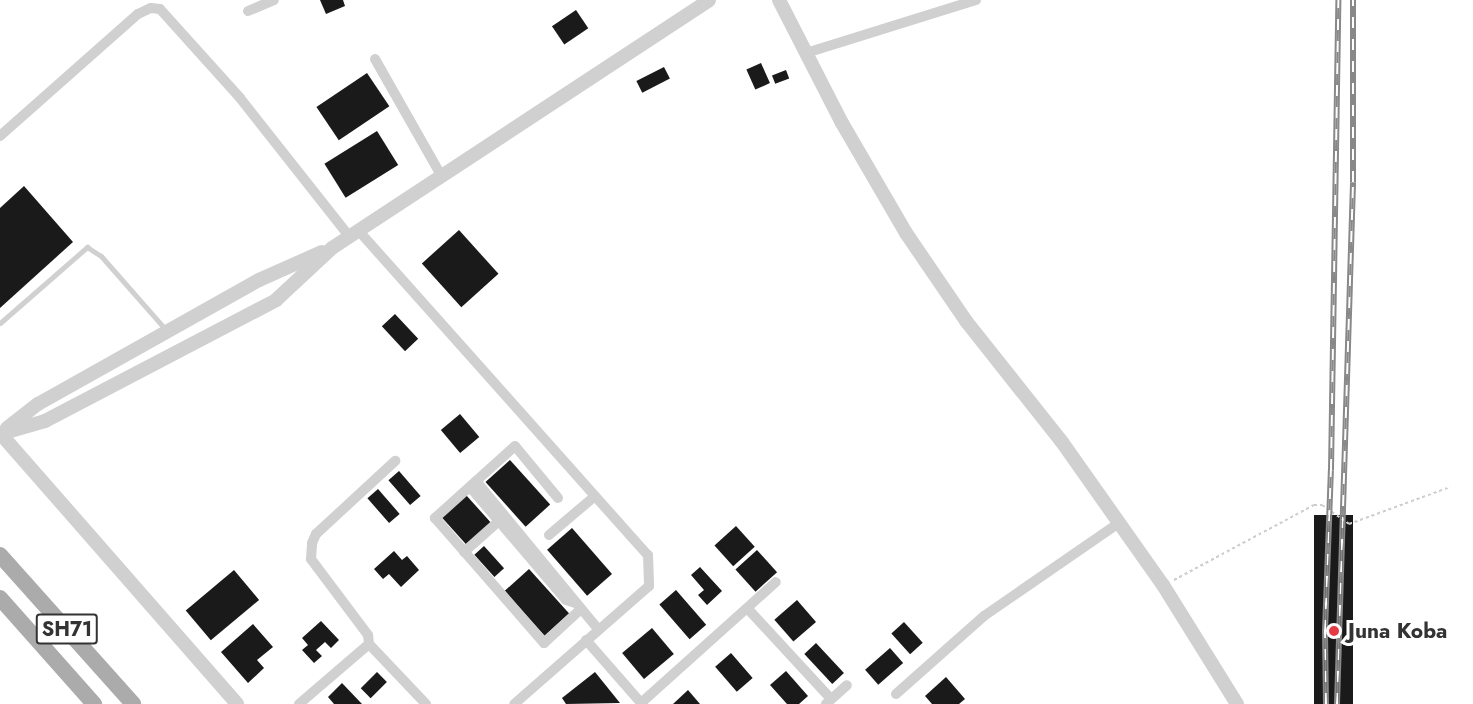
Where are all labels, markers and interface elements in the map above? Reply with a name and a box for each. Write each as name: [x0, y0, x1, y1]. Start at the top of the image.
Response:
road number: SH71: [36, 612, 98, 646]
place label: Juna Koba: [1348, 618, 1447, 644]
marker: Juna Koba: [1325, 622, 1343, 640]

